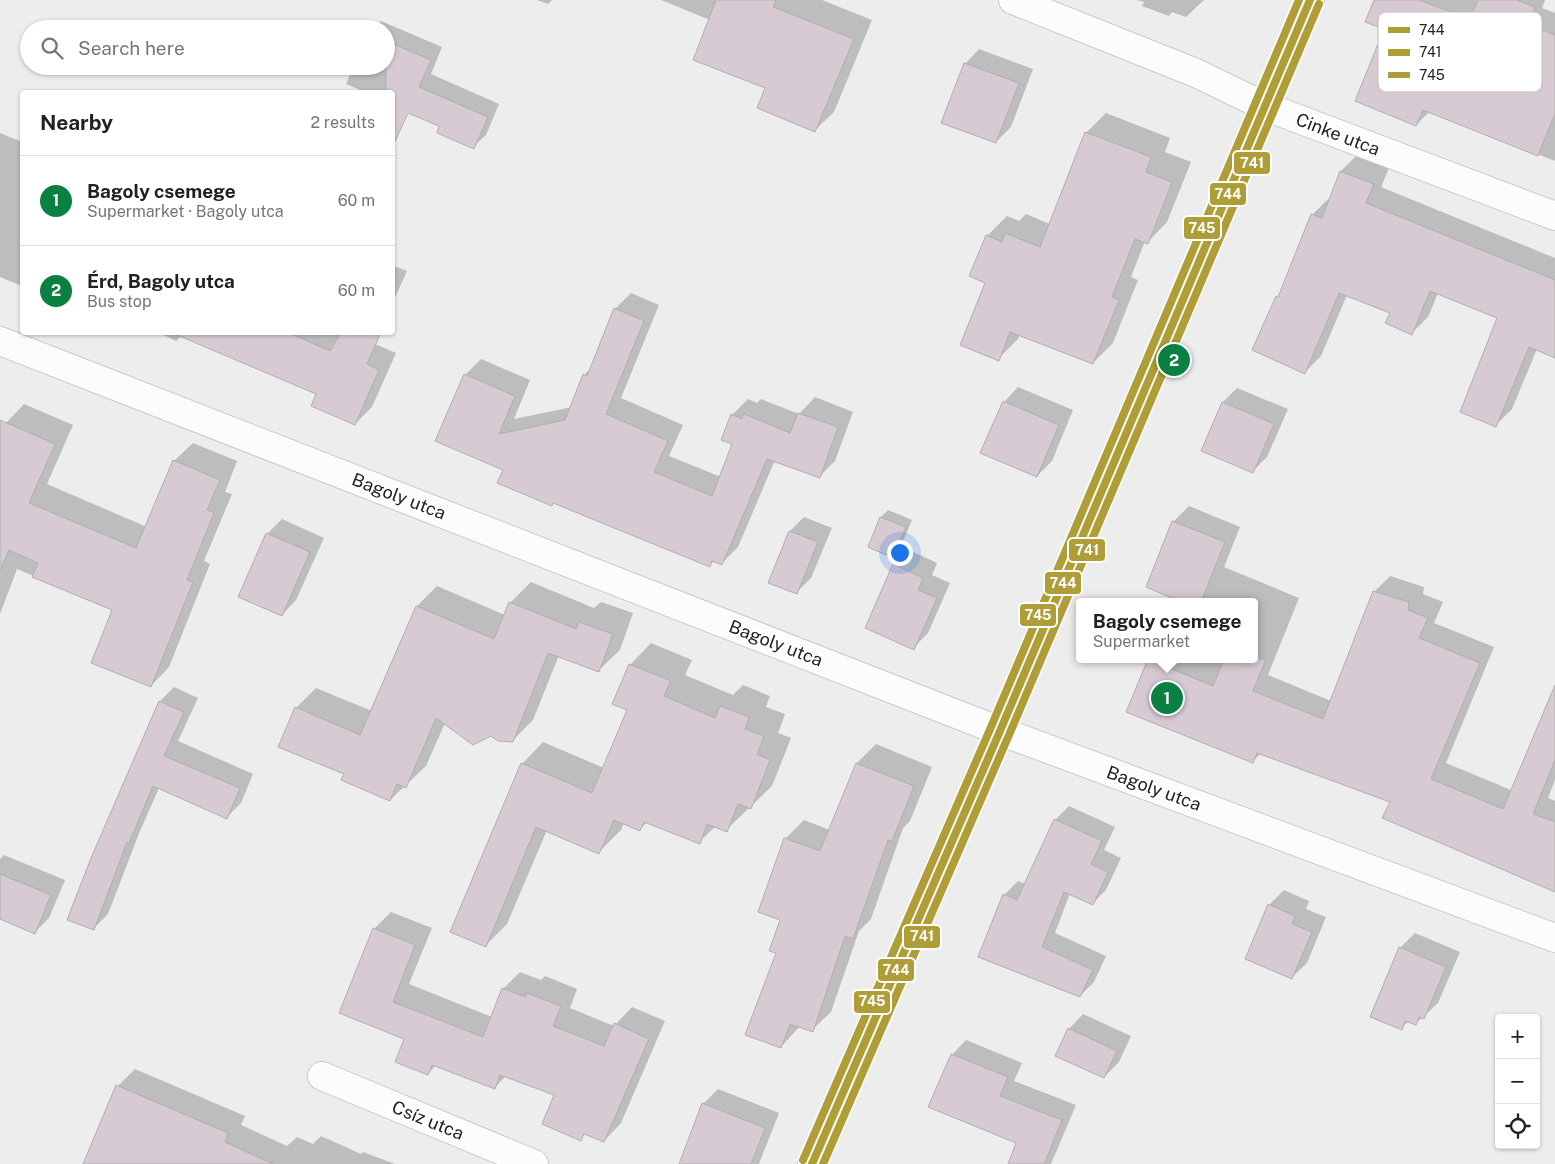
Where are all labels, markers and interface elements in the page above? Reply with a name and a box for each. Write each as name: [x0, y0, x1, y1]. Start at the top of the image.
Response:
legend: [1378, 12, 1542, 92]
search box: [20, 20, 395, 75]
text: 744: [1419, 22, 1445, 38]
icon: search: [38, 34, 66, 62]
text: Search here: [78, 37, 185, 59]
text: 741: [1419, 44, 1442, 60]
text: 745: [1419, 67, 1445, 83]
street label: Cinke utca: [1293, 108, 1383, 160]
text: Nearby: [40, 110, 113, 135]
text: 2 results: [310, 113, 375, 132]
line badge: 741: [1233, 151, 1271, 175]
text: 741: [1240, 155, 1264, 171]
text: Bagoly csemege: [87, 180, 236, 202]
line badge: 744: [1209, 182, 1247, 206]
text: 744: [1215, 186, 1241, 202]
text: 1: [53, 191, 59, 210]
text: 60 m: [338, 191, 375, 210]
text: Supermarket · Bagoly utca: [87, 202, 284, 221]
line badge: 745: [1183, 216, 1221, 240]
text: 745: [1188, 220, 1216, 236]
text: Érd, Bagoly utca: [87, 270, 235, 292]
text: 2: [51, 281, 61, 300]
text: 60 m: [338, 281, 375, 300]
text: Bus stop: [87, 292, 151, 311]
pin: 2: [1158, 341, 1190, 379]
street label: Bagoly utca: [349, 468, 449, 524]
line badge: 741: [1068, 538, 1106, 562]
your location: [887, 540, 913, 566]
text: 741: [1075, 542, 1099, 558]
line badge: 744: [1044, 571, 1082, 595]
text: 744: [1050, 575, 1076, 591]
popup: [1076, 598, 1258, 663]
line badge: 745: [1019, 603, 1057, 627]
text: 745: [1024, 607, 1052, 623]
text: Bagoly csemege: [1093, 610, 1241, 632]
street label: Bagoly utca: [726, 615, 826, 671]
text: Supermarket: [1093, 632, 1190, 651]
pin: 1: [1151, 679, 1183, 717]
street label: Bagoly utca: [1104, 761, 1204, 815]
line badge: 741: [903, 925, 941, 949]
text: 741: [910, 928, 934, 944]
line badge: 744: [877, 958, 915, 982]
text: 744: [883, 962, 909, 978]
line badge: 745: [853, 990, 891, 1014]
text: 745: [858, 993, 886, 1009]
map controls: [1495, 1014, 1540, 1149]
button: +: [1495, 1014, 1540, 1059]
button: −: [1495, 1059, 1540, 1104]
street label: Csíz utca: [389, 1096, 467, 1144]
button: locate: [1495, 1104, 1540, 1149]

